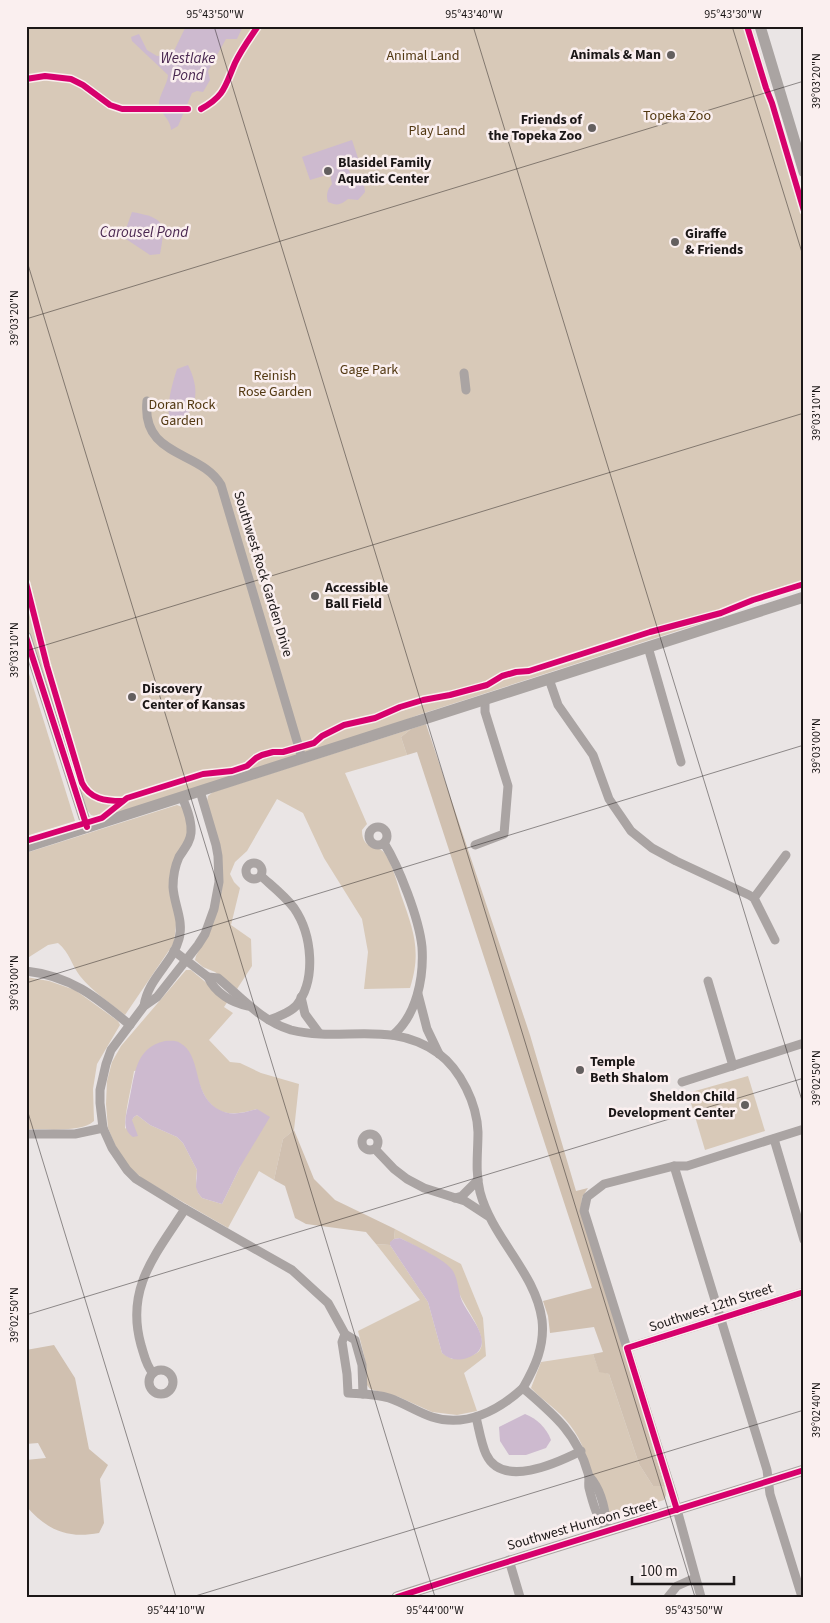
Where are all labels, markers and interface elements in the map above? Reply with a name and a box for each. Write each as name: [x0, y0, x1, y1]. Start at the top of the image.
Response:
text: 95°43'50"W: [186, 6, 244, 23]
text: 95°43'40"W: [445, 6, 503, 23]
text: 95°43'30"W: [704, 6, 762, 23]
place label: Animals & Man: [570, 45, 661, 65]
park label: Animal Land: [386, 46, 460, 66]
water label: Westlake Pond: [160, 48, 216, 86]
marker: Animals & Man: [665, 49, 677, 61]
text: 39°03'20"N: [808, 53, 825, 109]
park label: Topeka Zoo: [643, 106, 711, 126]
place label: Friends of the Topeka Zoo: [488, 110, 583, 146]
park label: Play Land: [408, 121, 466, 141]
marker: Friends of the Topeka Zoo: [586, 122, 598, 134]
place label: Blasidel Family Aquatic Center: [337, 153, 432, 189]
marker: Blasidel Family Aquatic Center: [322, 165, 334, 177]
water label: Carousel Pond: [100, 222, 189, 243]
place label: Giraffe & Friends: [685, 224, 743, 260]
marker: Giraffe & Friends: [669, 236, 681, 248]
text: 39°03'20"N: [6, 290, 23, 346]
park label: Gage Park: [340, 360, 398, 380]
park label: Reinish Rose Garden: [238, 366, 312, 402]
text: 39°03'10"N: [808, 385, 825, 441]
park label: Doran Rock Garden: [149, 395, 216, 431]
street label: Southwest Rock Garden Drive: [228, 489, 298, 659]
place label: Accessible Ball Field: [324, 578, 388, 614]
marker: Accessible Ball Field: [309, 590, 321, 602]
text: 39°03'10"N: [6, 622, 23, 678]
place label: Discovery Center of Kansas: [142, 679, 245, 715]
marker: Discovery Center of Kansas: [126, 691, 138, 703]
text: 39°03'00"N: [808, 718, 825, 774]
text: 39°03'00"N: [6, 955, 23, 1011]
text: 39°02'50"N: [808, 1050, 825, 1106]
place label: Temple Beth Shalom: [590, 1052, 669, 1088]
marker: Temple Beth Shalom: [574, 1064, 586, 1076]
place label: Sheldon Child Development Center: [608, 1087, 735, 1123]
marker: Sheldon Child Development Center: [739, 1099, 751, 1111]
street label: Southwest 12th Street: [646, 1278, 776, 1337]
text: 39°02'50"N: [6, 1287, 23, 1343]
text: 39°02'40"N: [808, 1382, 825, 1438]
street label: Southwest Huntoon Street: [505, 1494, 659, 1556]
scale bar: [632, 1553, 735, 1585]
text: 100 m: [640, 1561, 678, 1582]
text: 95°44'10"W: [147, 1602, 205, 1619]
text: 95°44'00"W: [406, 1602, 464, 1619]
text: 95°43'50"W: [665, 1602, 723, 1619]

